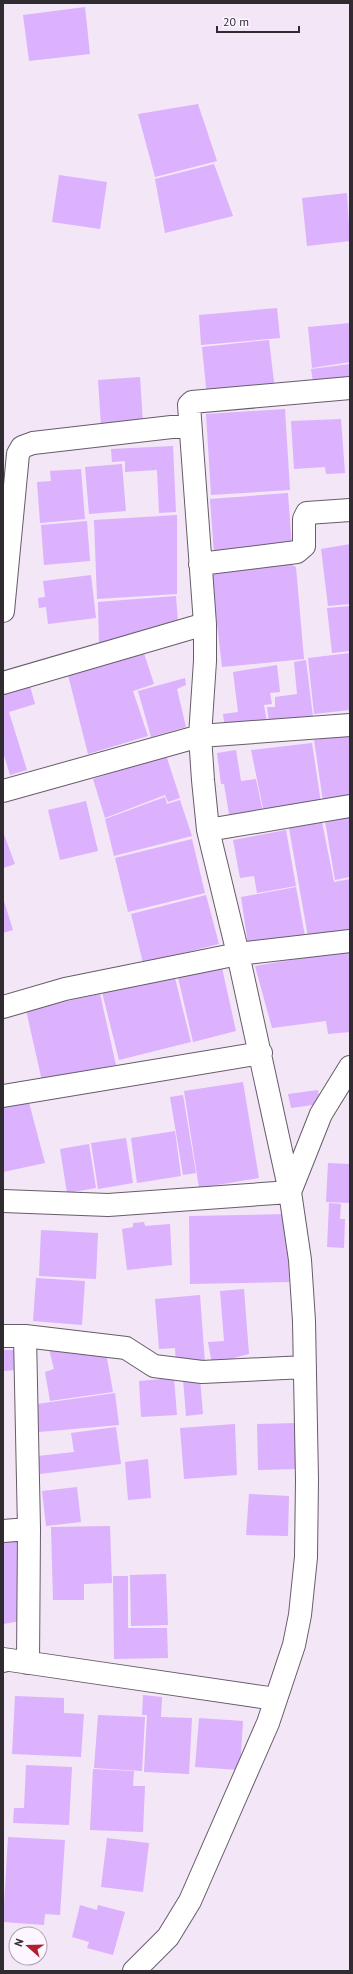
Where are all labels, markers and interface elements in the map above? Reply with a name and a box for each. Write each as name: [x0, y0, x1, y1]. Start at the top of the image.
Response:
scale bar: [217, 8, 299, 34]
text: 20 m: [223, 14, 249, 29]
north arrow: [8, 1926, 48, 1966]
text: N: [11, 1937, 26, 1948]

